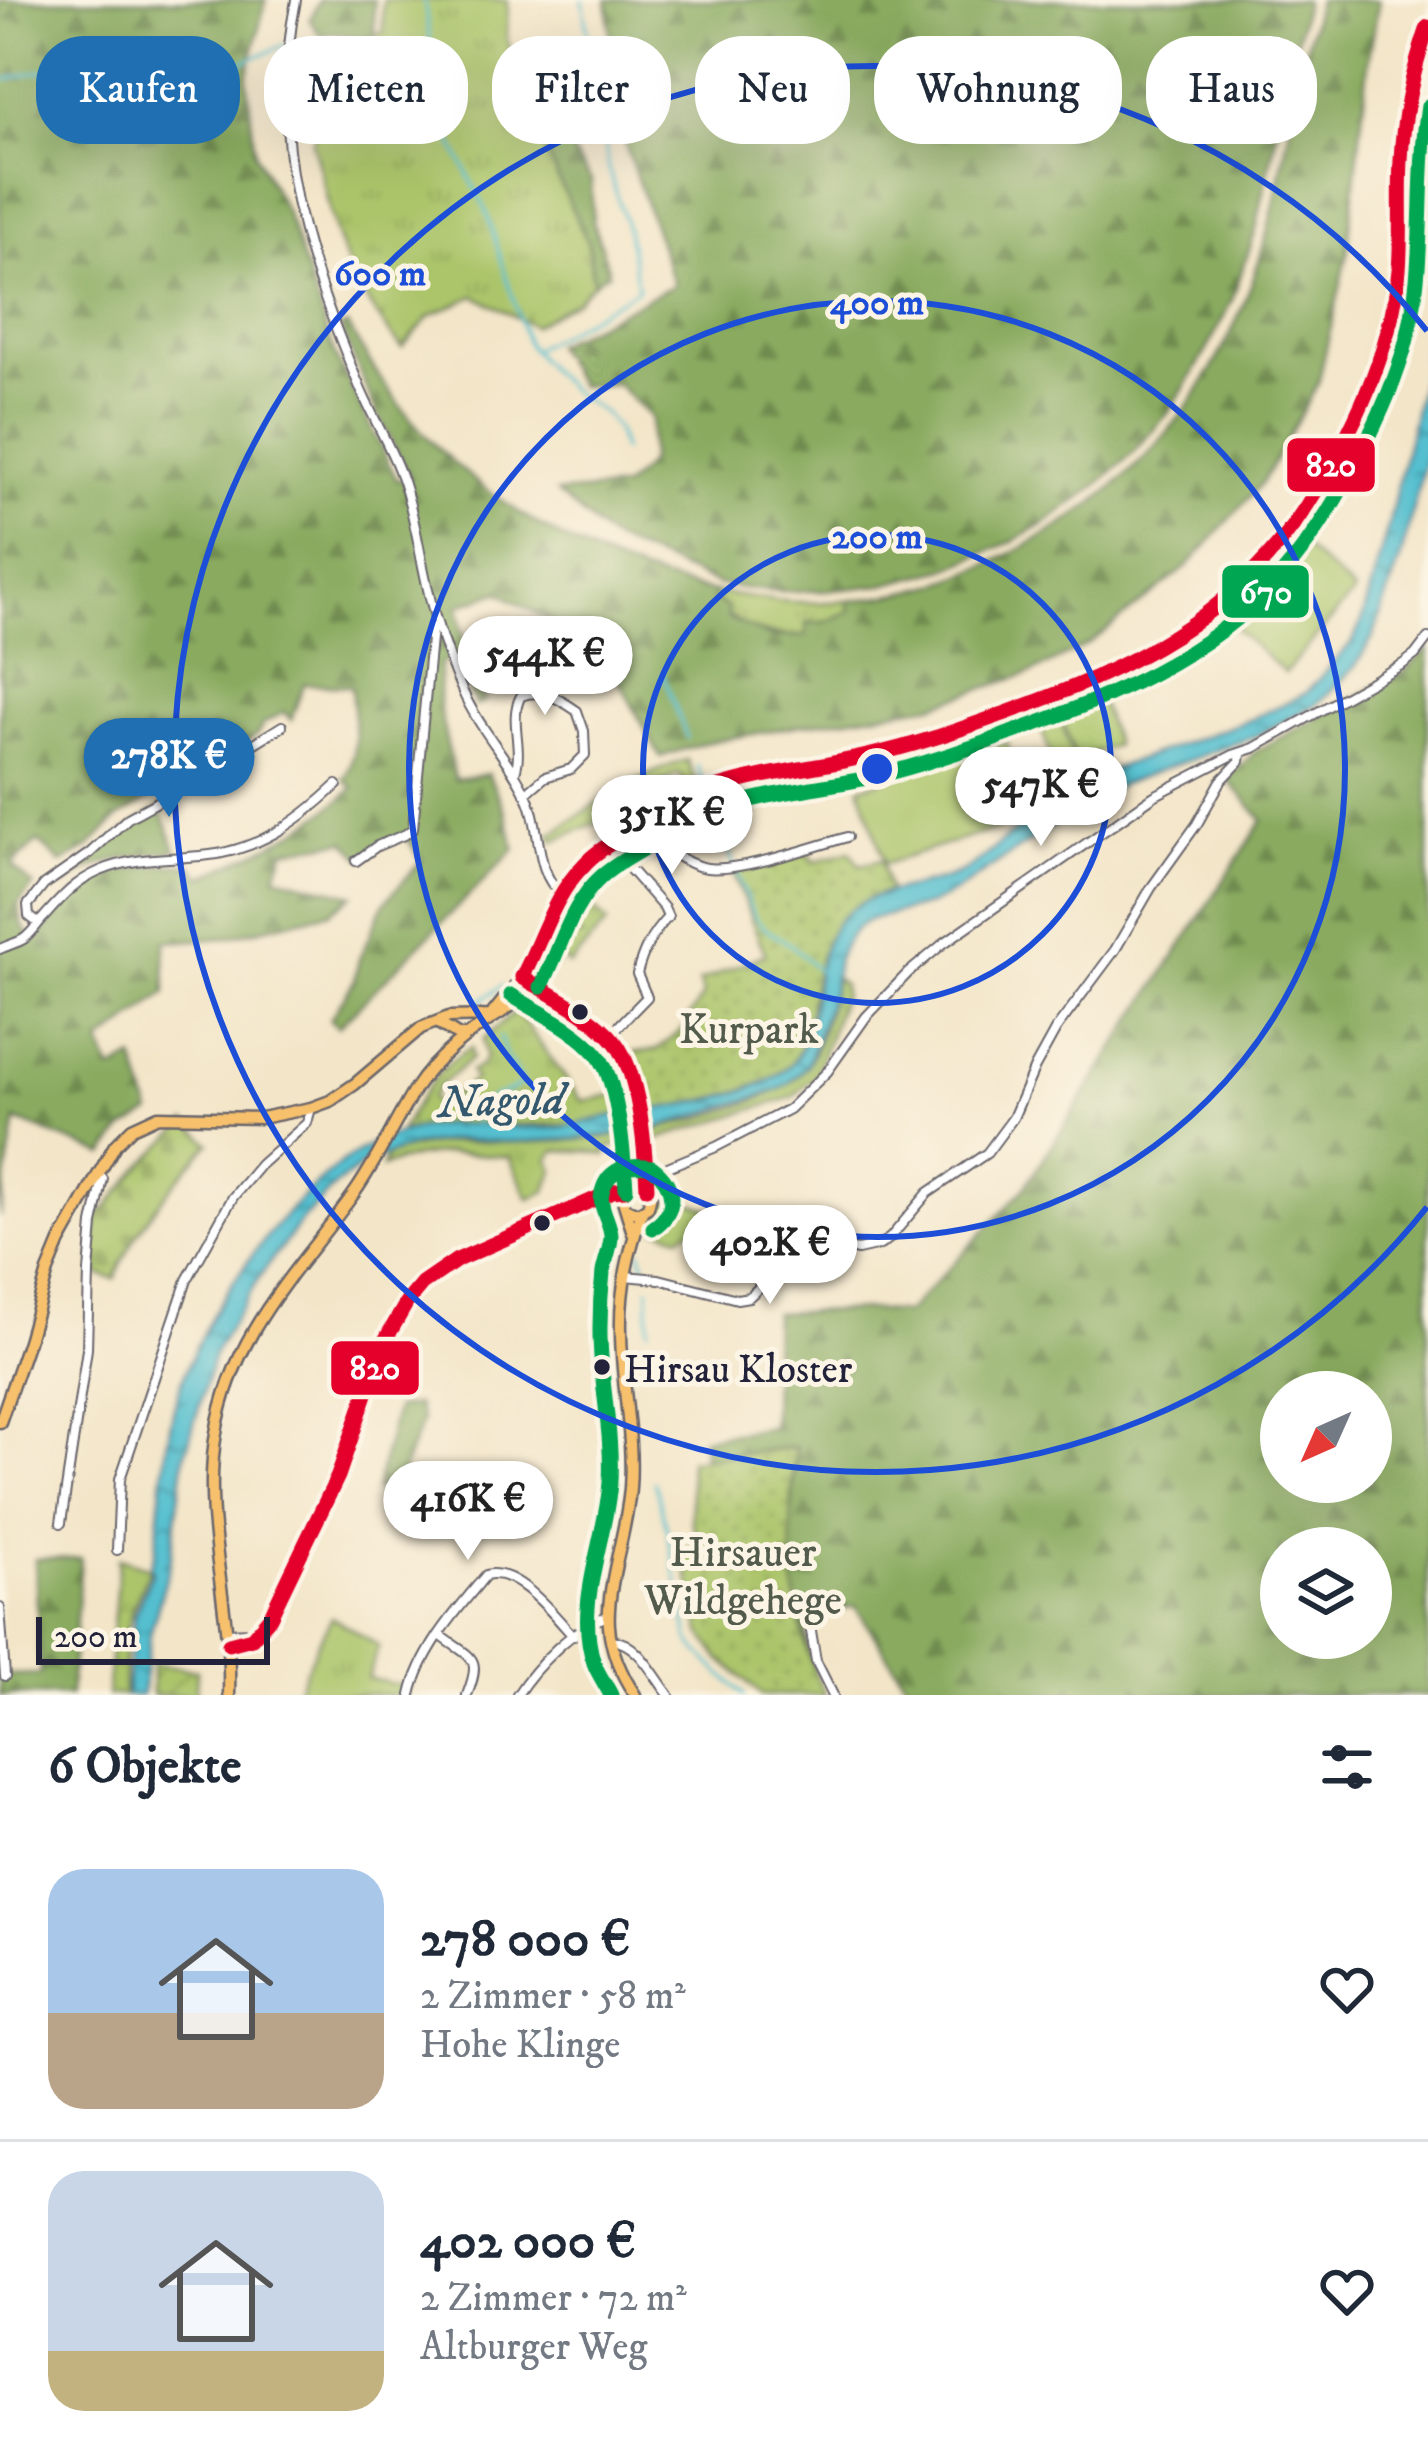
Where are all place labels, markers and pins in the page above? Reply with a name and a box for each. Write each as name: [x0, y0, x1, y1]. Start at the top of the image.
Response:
pin: 544K €: [447, 616, 643, 718]
pin: 278K €: [71, 718, 267, 820]
pin: 547K €: [943, 747, 1139, 849]
centre of rings: [856, 748, 898, 790]
pin: 351K €: [574, 775, 770, 877]
unlabelled marker: [569, 1001, 591, 1023]
pin: 402K €: [672, 1205, 868, 1307]
unlabelled marker: [531, 1212, 553, 1234]
place label: Hirsau Kloster: [624, 1346, 853, 1395]
marker: Hirsau Kloster: [591, 1356, 613, 1378]
pin: 416K €: [370, 1461, 566, 1563]

